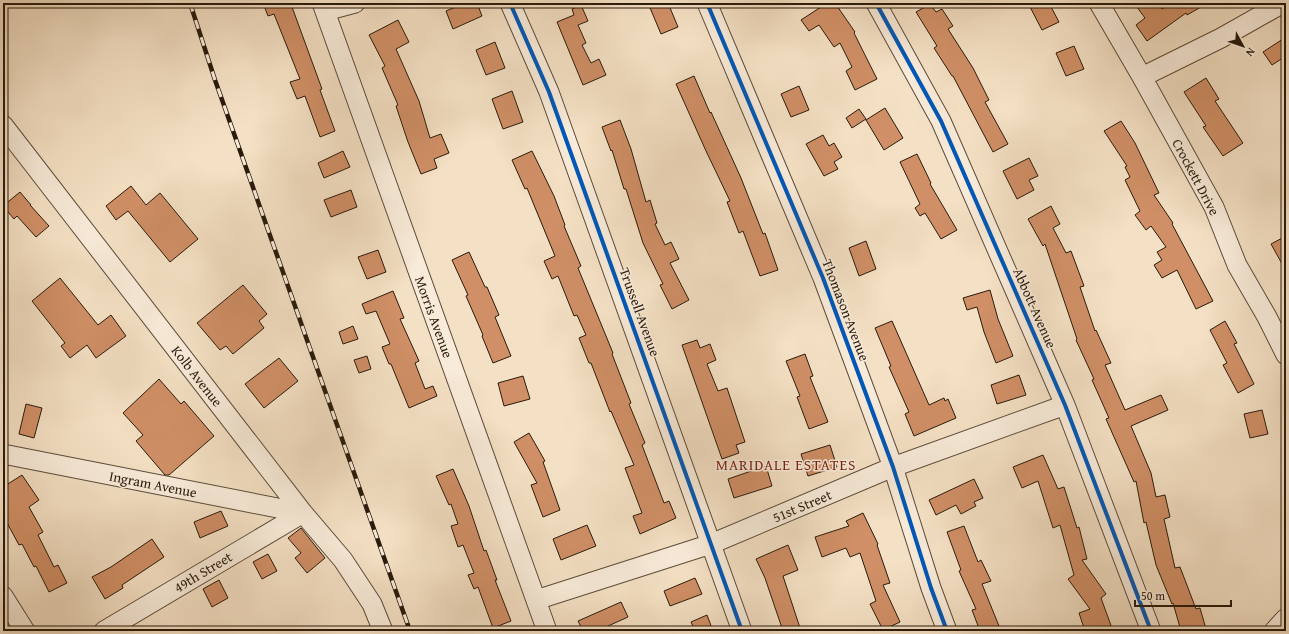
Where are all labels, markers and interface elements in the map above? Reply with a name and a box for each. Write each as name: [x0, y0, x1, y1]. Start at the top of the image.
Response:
north arrow: [1223, 26, 1263, 66]
text: N: [1242, 44, 1259, 61]
street label: Crockett Drive: [1167, 135, 1225, 219]
street label: Thomason Avenue: [817, 256, 875, 364]
street label: Trussell Avenue: [615, 265, 665, 359]
street label: Abbott Avenue: [1008, 265, 1062, 352]
street label: Morris Avenue: [410, 273, 458, 361]
street label: Kolb Avenue: [167, 341, 228, 411]
district label: MARIDALE ESTATES: [716, 454, 856, 475]
street label: Ingram Avenue: [107, 466, 199, 502]
street label: 51st Street: [769, 485, 835, 527]
street label: 49th Street: [170, 547, 236, 597]
scale bar: [1135, 582, 1231, 608]
text: 50 m: [1141, 587, 1165, 604]

